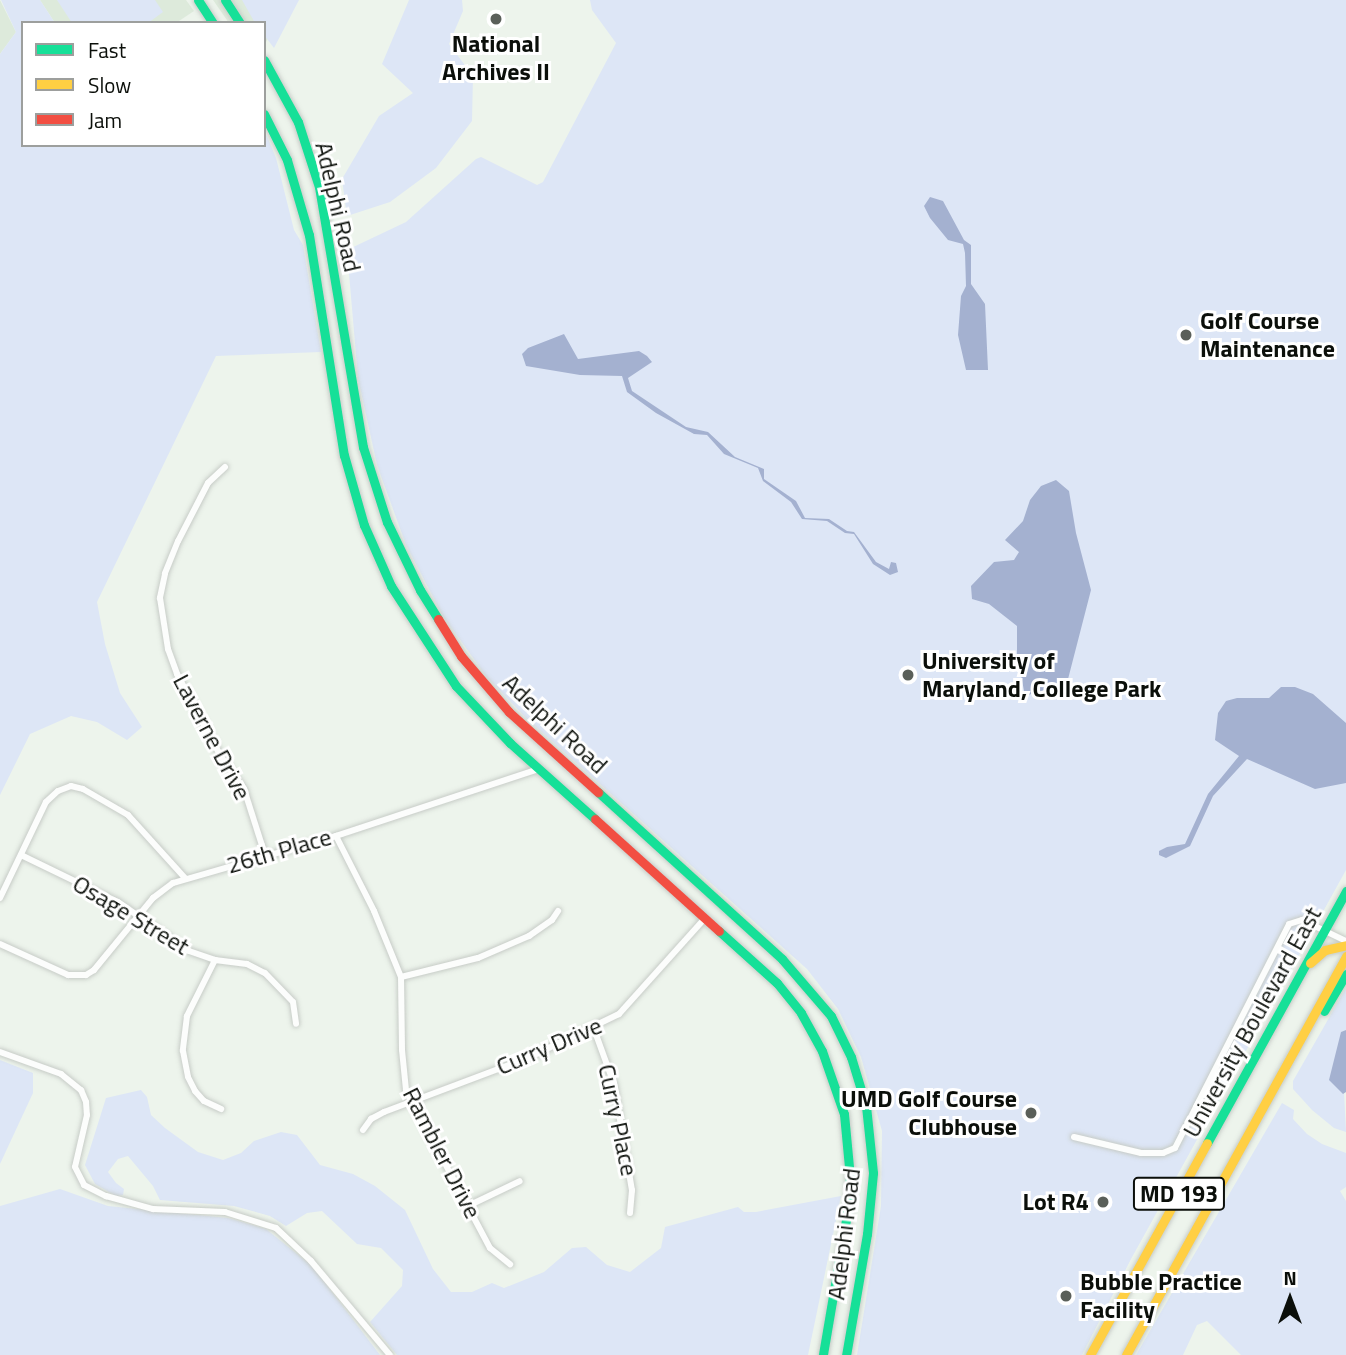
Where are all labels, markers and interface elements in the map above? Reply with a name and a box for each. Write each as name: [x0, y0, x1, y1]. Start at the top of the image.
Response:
marker: National Archives II: [488, 11, 504, 27]
legend: [21, 21, 266, 147]
place label: National Archives II: [442, 30, 550, 86]
text: Fast: [88, 34, 126, 66]
text: Slow: [88, 69, 131, 101]
text: Jam: [88, 104, 122, 136]
street label: Adelphi Road: [309, 139, 367, 275]
place label: Golf Course Maintenance: [1200, 307, 1335, 363]
marker: Golf Course Maintenance: [1178, 327, 1194, 343]
place label: University of Maryland, College Park: [922, 647, 1161, 703]
marker: University of Maryland, College Park: [900, 667, 916, 683]
street label: Adelphi Road: [497, 668, 613, 780]
street label: Laverne Drive: [167, 669, 257, 805]
street label: 26th Place: [223, 822, 335, 880]
street label: Osage Street: [68, 869, 194, 961]
street label: University Boulevard East: [1177, 902, 1327, 1142]
street label: Curry Drive: [492, 1011, 606, 1081]
street label: Curry Place: [592, 1062, 644, 1178]
street label: Rambler Drive: [397, 1083, 487, 1223]
place label: UMD Golf Course Clubhouse: [841, 1085, 1017, 1141]
marker: UMD Golf Course Clubhouse: [1023, 1105, 1039, 1121]
street label: Adelphi Road: [822, 1166, 866, 1302]
road number: MD 193: [1132, 1175, 1226, 1214]
place label: Lot R4: [1023, 1188, 1089, 1216]
marker: Lot R4: [1095, 1194, 1111, 1210]
text: N: [1283, 1263, 1297, 1292]
north arrow: [1255, 1264, 1325, 1334]
place label: Bubble Practice Facility: [1080, 1268, 1242, 1324]
marker: Bubble Practice Facility: [1058, 1288, 1074, 1304]

